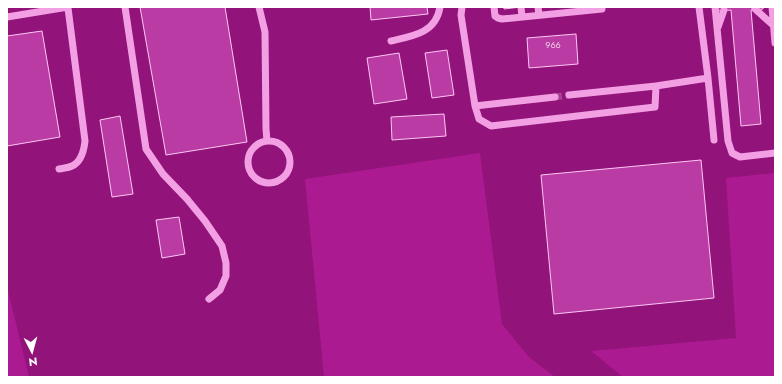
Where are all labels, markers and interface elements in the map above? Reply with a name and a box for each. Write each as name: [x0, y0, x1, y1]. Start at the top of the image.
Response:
house number: 966: [545, 38, 561, 51]
north arrow: [12, 332, 52, 372]
text: N: [28, 354, 38, 370]

